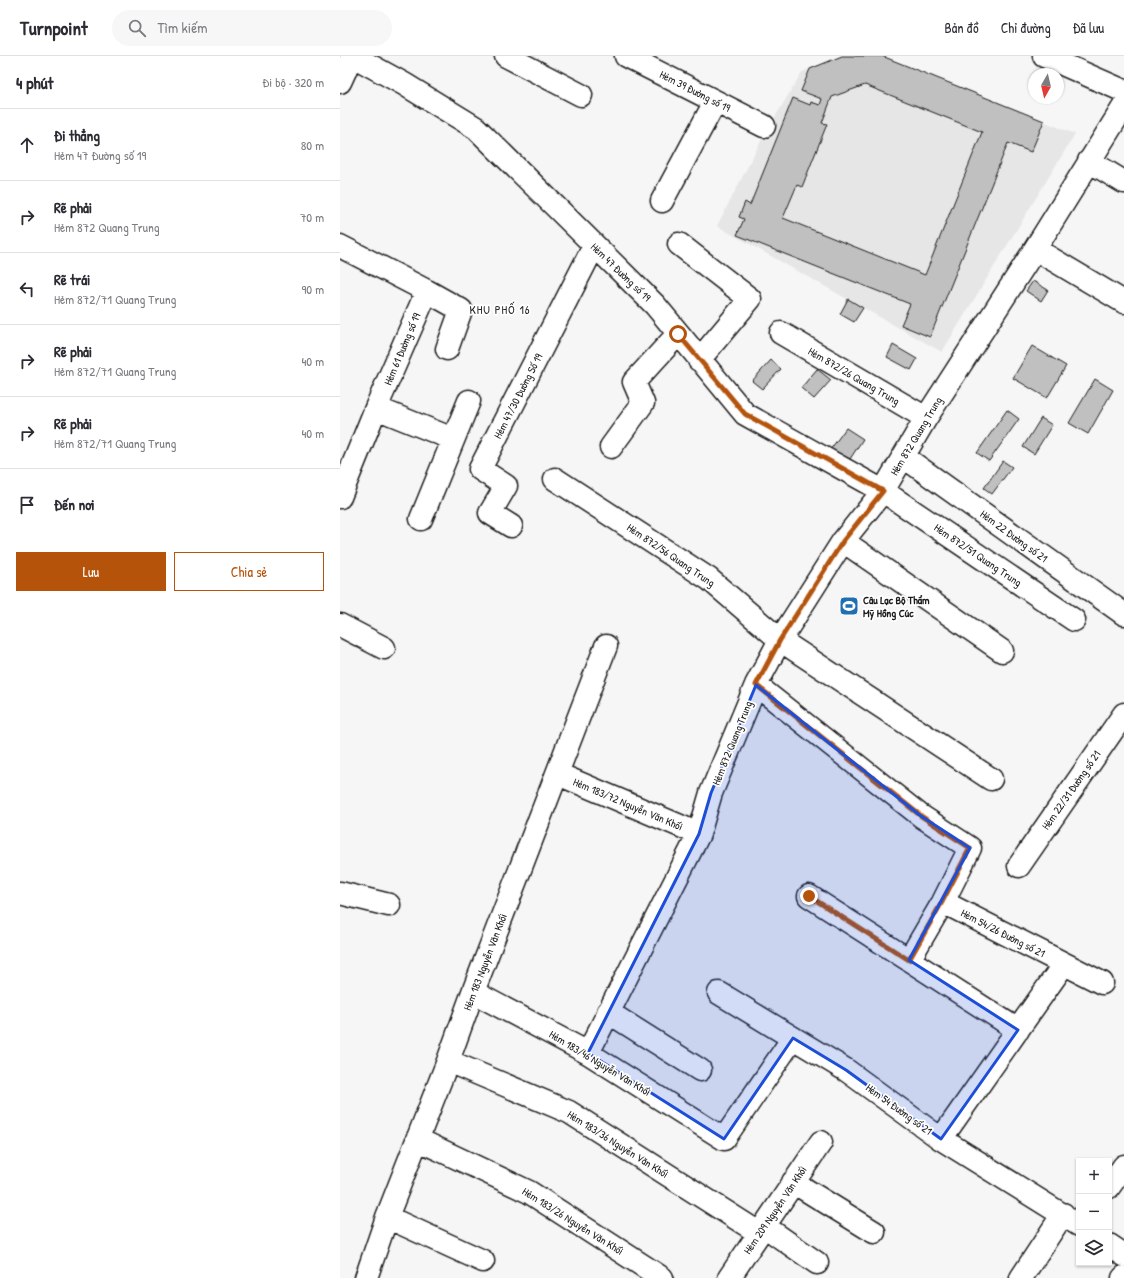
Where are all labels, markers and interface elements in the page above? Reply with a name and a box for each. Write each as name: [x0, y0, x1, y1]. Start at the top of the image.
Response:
search box: [112, 10, 392, 46]
text: Turnpoint: [20, 15, 88, 41]
icon: search: [126, 17, 148, 39]
text: Tìm kiếm: [158, 17, 207, 38]
text: Bản đồ: [945, 18, 979, 37]
text: Chỉ đường: [1001, 18, 1051, 37]
text: Đã lưu: [1073, 18, 1104, 37]
street label: Hẻm 39 Đường số 19: [657, 67, 733, 115]
north arrow: [1028, 68, 1064, 104]
text: 4 phút: [16, 71, 53, 94]
text: Đi bộ · 320 m: [262, 73, 324, 91]
text: Đi thẳng: [54, 125, 100, 146]
icon: ahead: [16, 134, 38, 156]
text: 80 m: [301, 136, 324, 154]
text: Hẻm 47 Đường số 19: [54, 146, 146, 164]
text: Rẽ phải: [54, 197, 92, 218]
icon: right: [16, 206, 38, 228]
text: 70 m: [300, 208, 324, 226]
text: Hẻm 872 Quang Trung: [54, 218, 160, 236]
street label: Hẻm 47 Đường số 19: [588, 240, 654, 304]
text: Rẽ trái: [54, 269, 90, 290]
icon: left: [16, 278, 38, 300]
text: 90 m: [302, 280, 324, 298]
text: Hẻm 872/71 Quang Trung: [54, 290, 176, 308]
district label: KHU PHỐ 16: [469, 301, 531, 318]
street label: Hẻm 61 Đường số 19: [381, 311, 423, 387]
route start: [669, 325, 687, 343]
text: Rẽ phải: [54, 341, 92, 362]
street label: Hẻm 872/26 Quang Trung: [806, 344, 902, 408]
icon: right: [16, 350, 38, 372]
street label: Hẻm 47/30 Đường Số 19: [491, 351, 545, 441]
text: 40 m: [301, 352, 324, 370]
text: Hẻm 872/71 Quang Trung: [54, 362, 176, 380]
street label: Hẻm 872 Quang Trung: [887, 394, 945, 478]
text: Rẽ phải: [54, 413, 92, 434]
icon: right: [16, 422, 38, 444]
text: 40 m: [301, 424, 324, 442]
text: Hẻm 872/71 Quang Trung: [54, 434, 176, 452]
icon: arrive: [16, 494, 38, 516]
text: Đến nơi: [54, 494, 95, 515]
street label: Hẻm 22 Đường số 21: [978, 507, 1050, 565]
street label: Hẻm 872/56 Quang Trung: [624, 520, 718, 590]
street label: Hẻm 872/51 Quang Trung: [932, 520, 1025, 590]
button: Lưu: [16, 552, 166, 591]
button: Chia sẻ: [174, 552, 324, 591]
place label: Câu Lạc Bộ Thẩm Mỹ Hồng Cúc: [863, 593, 930, 621]
sports icon: Câu Lạc Bộ Thẩm Mỹ Hồng Cúc: [838, 595, 860, 617]
street label: Hẻm 872 Quang Trung: [709, 699, 755, 787]
street label: Hẻm 22/31 Đường số 21: [1038, 748, 1104, 832]
street label: Hẻm 183/72 Nguyễn Văn Khối: [571, 775, 685, 833]
route end: [800, 887, 818, 905]
street label: Hẻm 54/26 Đường số 21: [959, 906, 1047, 960]
street label: Hẻm 183 Nguyễn Văn Khối: [460, 912, 510, 1012]
street label: Hẻm 183/46 Nguyễn Văn Khối: [547, 1027, 653, 1099]
street label: Hẻm 54 Đường số 21: [863, 1080, 935, 1138]
street label: Hẻm 183/36 Nguyễn Văn Khối: [565, 1107, 671, 1181]
map controls: [1076, 1158, 1112, 1266]
button: +: [1076, 1158, 1112, 1194]
street label: Hẻm 209 Nguyễn Văn Khối: [740, 1163, 810, 1257]
street label: Hẻm 183/26 Nguyễn Văn Khối: [520, 1184, 626, 1258]
button: −: [1076, 1194, 1112, 1230]
button: layers: [1076, 1230, 1112, 1266]

